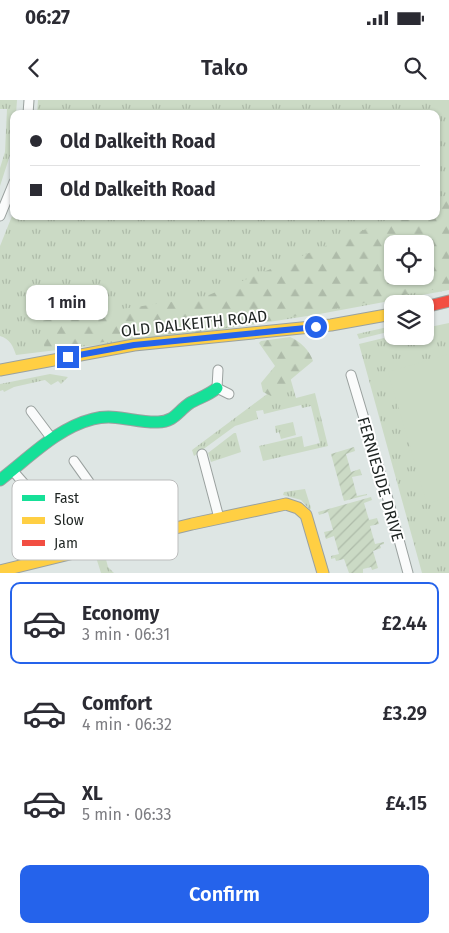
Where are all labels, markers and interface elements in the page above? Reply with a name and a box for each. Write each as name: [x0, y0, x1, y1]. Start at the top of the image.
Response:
text: 06:27: [25, 6, 70, 29]
icon: back: [20, 54, 48, 82]
text: Tako: [201, 54, 248, 81]
icon: search: [401, 54, 429, 82]
text: Old Dalkeith Road: [60, 130, 216, 153]
text: Old Dalkeith Road: [60, 178, 216, 201]
map controls: [384, 235, 434, 345]
button: locate: [384, 235, 434, 285]
callout: 1 min: [27, 284, 109, 320]
text: 1 min: [48, 293, 86, 312]
button: layers: [384, 295, 434, 345]
street label: OLD DALKEITH ROAD: [120, 306, 268, 341]
route start: [305, 316, 327, 338]
route end: [57, 346, 79, 368]
street label: FERNIESIDE DRIVE: [354, 415, 407, 544]
legend: [12, 480, 178, 560]
text: Fast: [54, 490, 80, 507]
text: Slow: [54, 512, 84, 529]
text: Jam: [54, 535, 78, 552]
icon: car: [22, 601, 67, 646]
text: Economy: [82, 602, 159, 625]
text: £2.44: [382, 612, 427, 635]
text: 3 min · 06:31: [82, 625, 170, 644]
icon: car: [22, 691, 67, 736]
text: Comfort: [82, 692, 152, 715]
text: £3.29: [382, 702, 427, 725]
text: 4 min · 06:32: [82, 715, 172, 734]
icon: car: [22, 781, 67, 826]
text: XL: [82, 782, 103, 805]
text: £4.15: [386, 792, 427, 815]
text: 5 min · 06:33: [82, 805, 172, 824]
button: Confirm: [20, 865, 429, 923]

